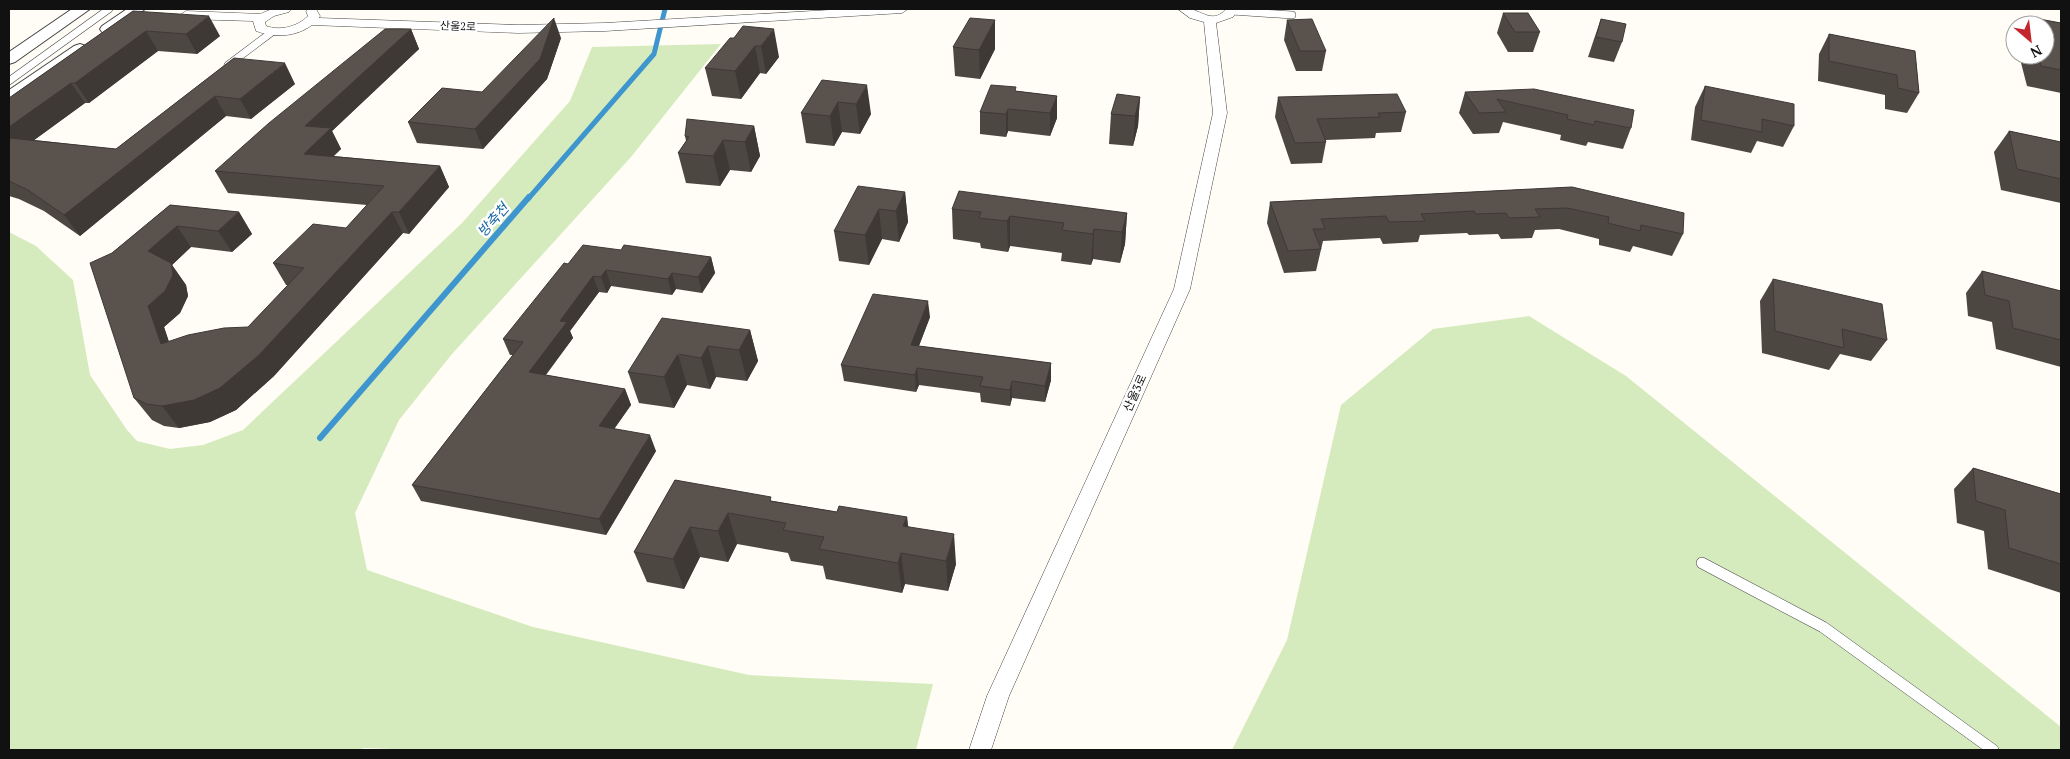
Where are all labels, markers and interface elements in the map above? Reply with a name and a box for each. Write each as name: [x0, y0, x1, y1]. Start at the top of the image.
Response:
north arrow: [2005, 15, 2055, 65]
street label: 산울2로: [440, 18, 476, 34]
text: N: [2027, 41, 2045, 63]
water label: 방축천: [473, 198, 513, 240]
street label: 산울3로: [1120, 372, 1149, 414]

